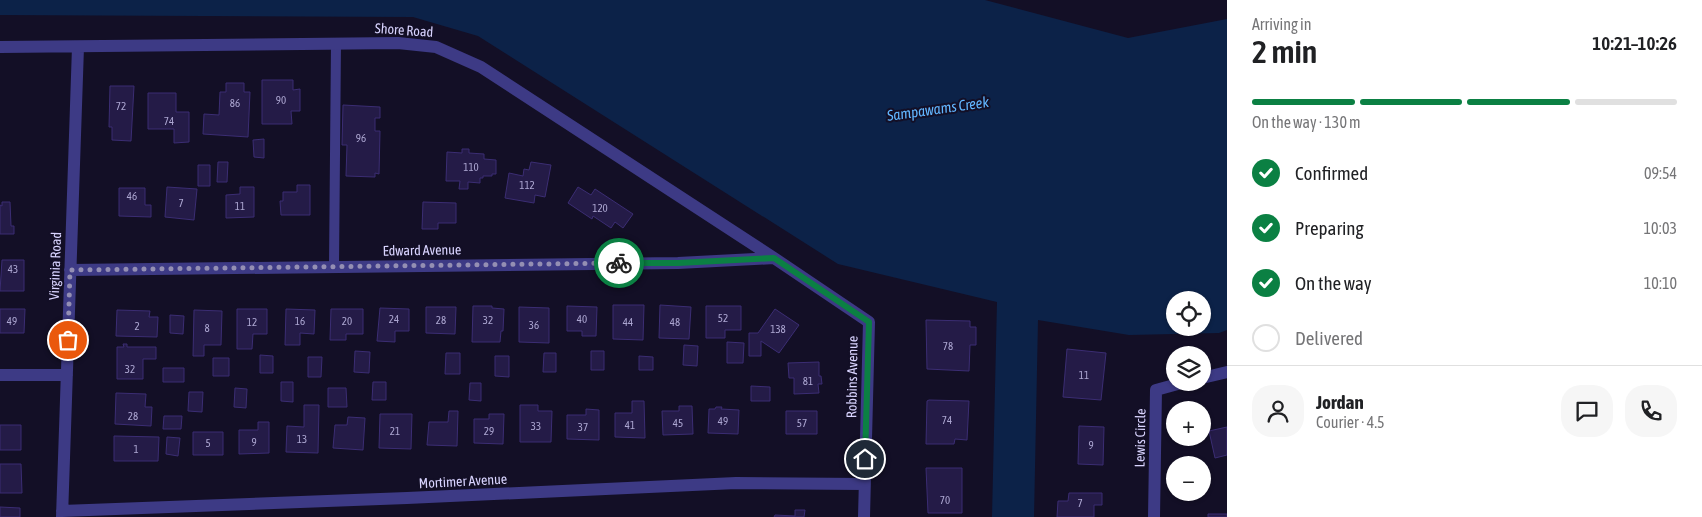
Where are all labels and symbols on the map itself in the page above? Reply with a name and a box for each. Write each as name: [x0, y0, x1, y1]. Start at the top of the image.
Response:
street label: Shore Road: [374, 20, 434, 40]
water label: Sampawams Creek: [885, 93, 990, 124]
house number: 90: [276, 94, 286, 106]
house number: 86: [230, 97, 240, 109]
house number: 72: [116, 100, 126, 112]
house number: 74: [164, 115, 174, 127]
house number: 96: [356, 132, 366, 144]
house number: 110: [463, 161, 479, 173]
house number: 112: [519, 179, 535, 191]
house number: 46: [127, 190, 137, 202]
house number: 7: [178, 197, 184, 209]
house number: 11: [235, 200, 245, 212]
house number: 120: [592, 202, 608, 214]
street label: Virginia Road: [46, 232, 64, 300]
courier: [594, 238, 644, 288]
street label: Edward Avenue: [382, 241, 462, 259]
house number: 43: [8, 263, 18, 275]
house number: 52: [718, 312, 728, 324]
house number: 24: [389, 313, 399, 325]
house number: 40: [577, 313, 587, 325]
house number: 28: [436, 314, 446, 326]
house number: 32: [483, 314, 493, 326]
house number: 49: [7, 315, 17, 327]
house number: 16: [295, 315, 305, 327]
house number: 20: [342, 315, 352, 327]
house number: 12: [247, 316, 257, 328]
house number: 44: [623, 316, 633, 328]
house number: 48: [670, 316, 680, 328]
pin: [47, 319, 89, 361]
house number: 36: [529, 319, 539, 331]
house number: 2: [134, 320, 140, 332]
house number: 8: [204, 322, 210, 334]
house number: 138: [770, 323, 786, 335]
street label: Robbins Avenue: [843, 336, 861, 418]
house number: 78: [943, 340, 953, 352]
house number: 32: [125, 363, 135, 375]
house number: 11: [1079, 369, 1089, 381]
house number: 81: [803, 375, 813, 387]
street label: Lewis Circle: [1131, 408, 1149, 468]
house number: 28: [128, 410, 138, 422]
house number: 74: [942, 414, 952, 426]
house number: 49: [718, 415, 728, 427]
house number: 45: [673, 417, 683, 429]
house number: 57: [797, 417, 807, 429]
house number: 41: [625, 419, 635, 431]
house number: 33: [531, 420, 541, 432]
house number: 37: [578, 421, 588, 433]
house number: 21: [390, 425, 400, 437]
house number: 29: [484, 425, 494, 437]
house number: 13: [297, 433, 307, 445]
house number: 9: [251, 436, 257, 448]
house number: 5: [205, 437, 211, 449]
pin: [844, 438, 886, 480]
house number: 9: [1088, 439, 1094, 451]
house number: 1: [133, 443, 139, 455]
street label: Mortimer Avenue: [418, 471, 508, 491]
house number: 70: [940, 494, 950, 506]
house number: 7: [1077, 497, 1083, 509]

